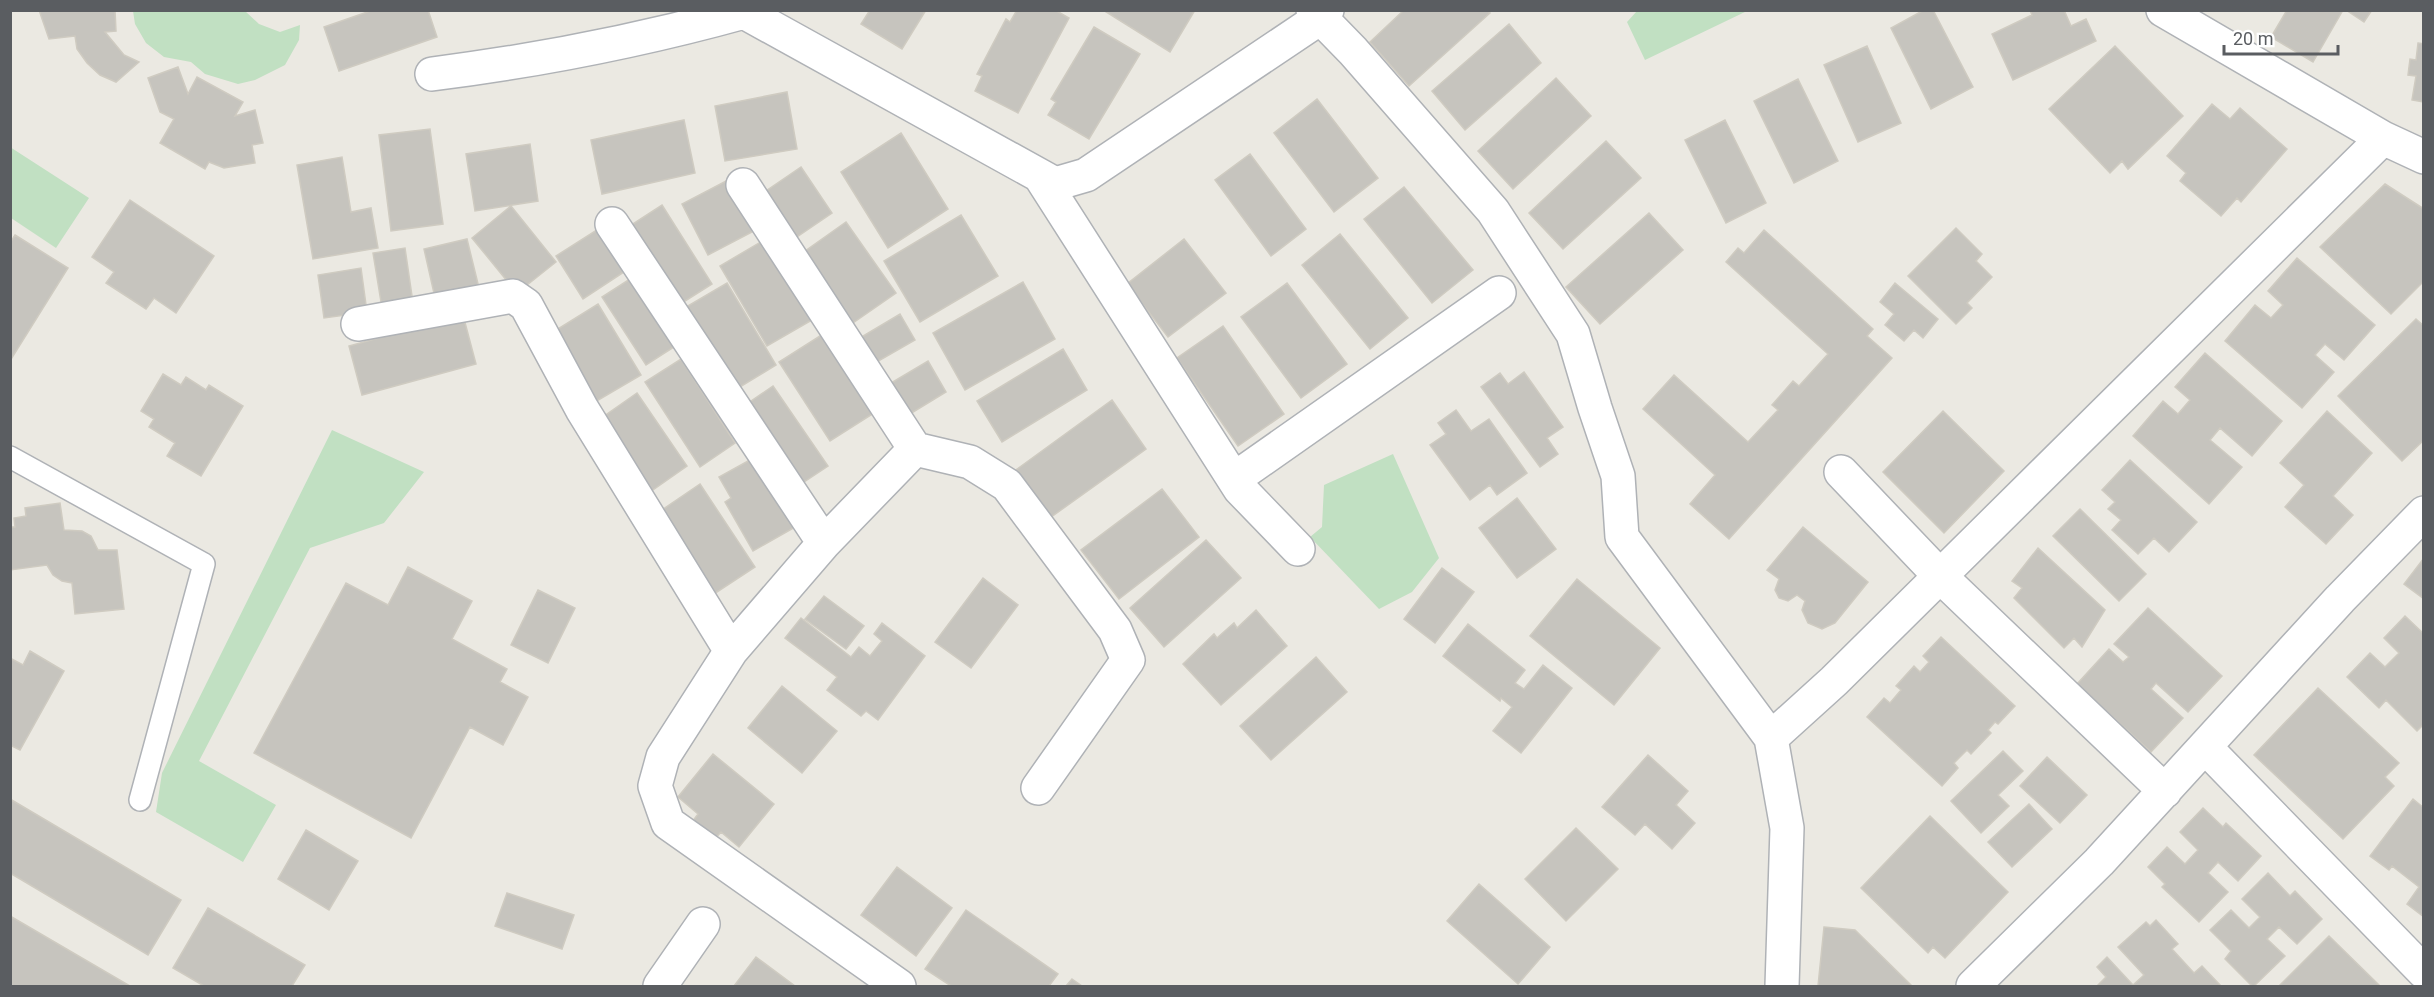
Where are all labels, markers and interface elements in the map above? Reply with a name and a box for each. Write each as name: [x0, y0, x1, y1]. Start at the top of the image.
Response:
scale bar: [2224, 18, 2338, 56]
text: 20 m: [2233, 28, 2273, 49]

